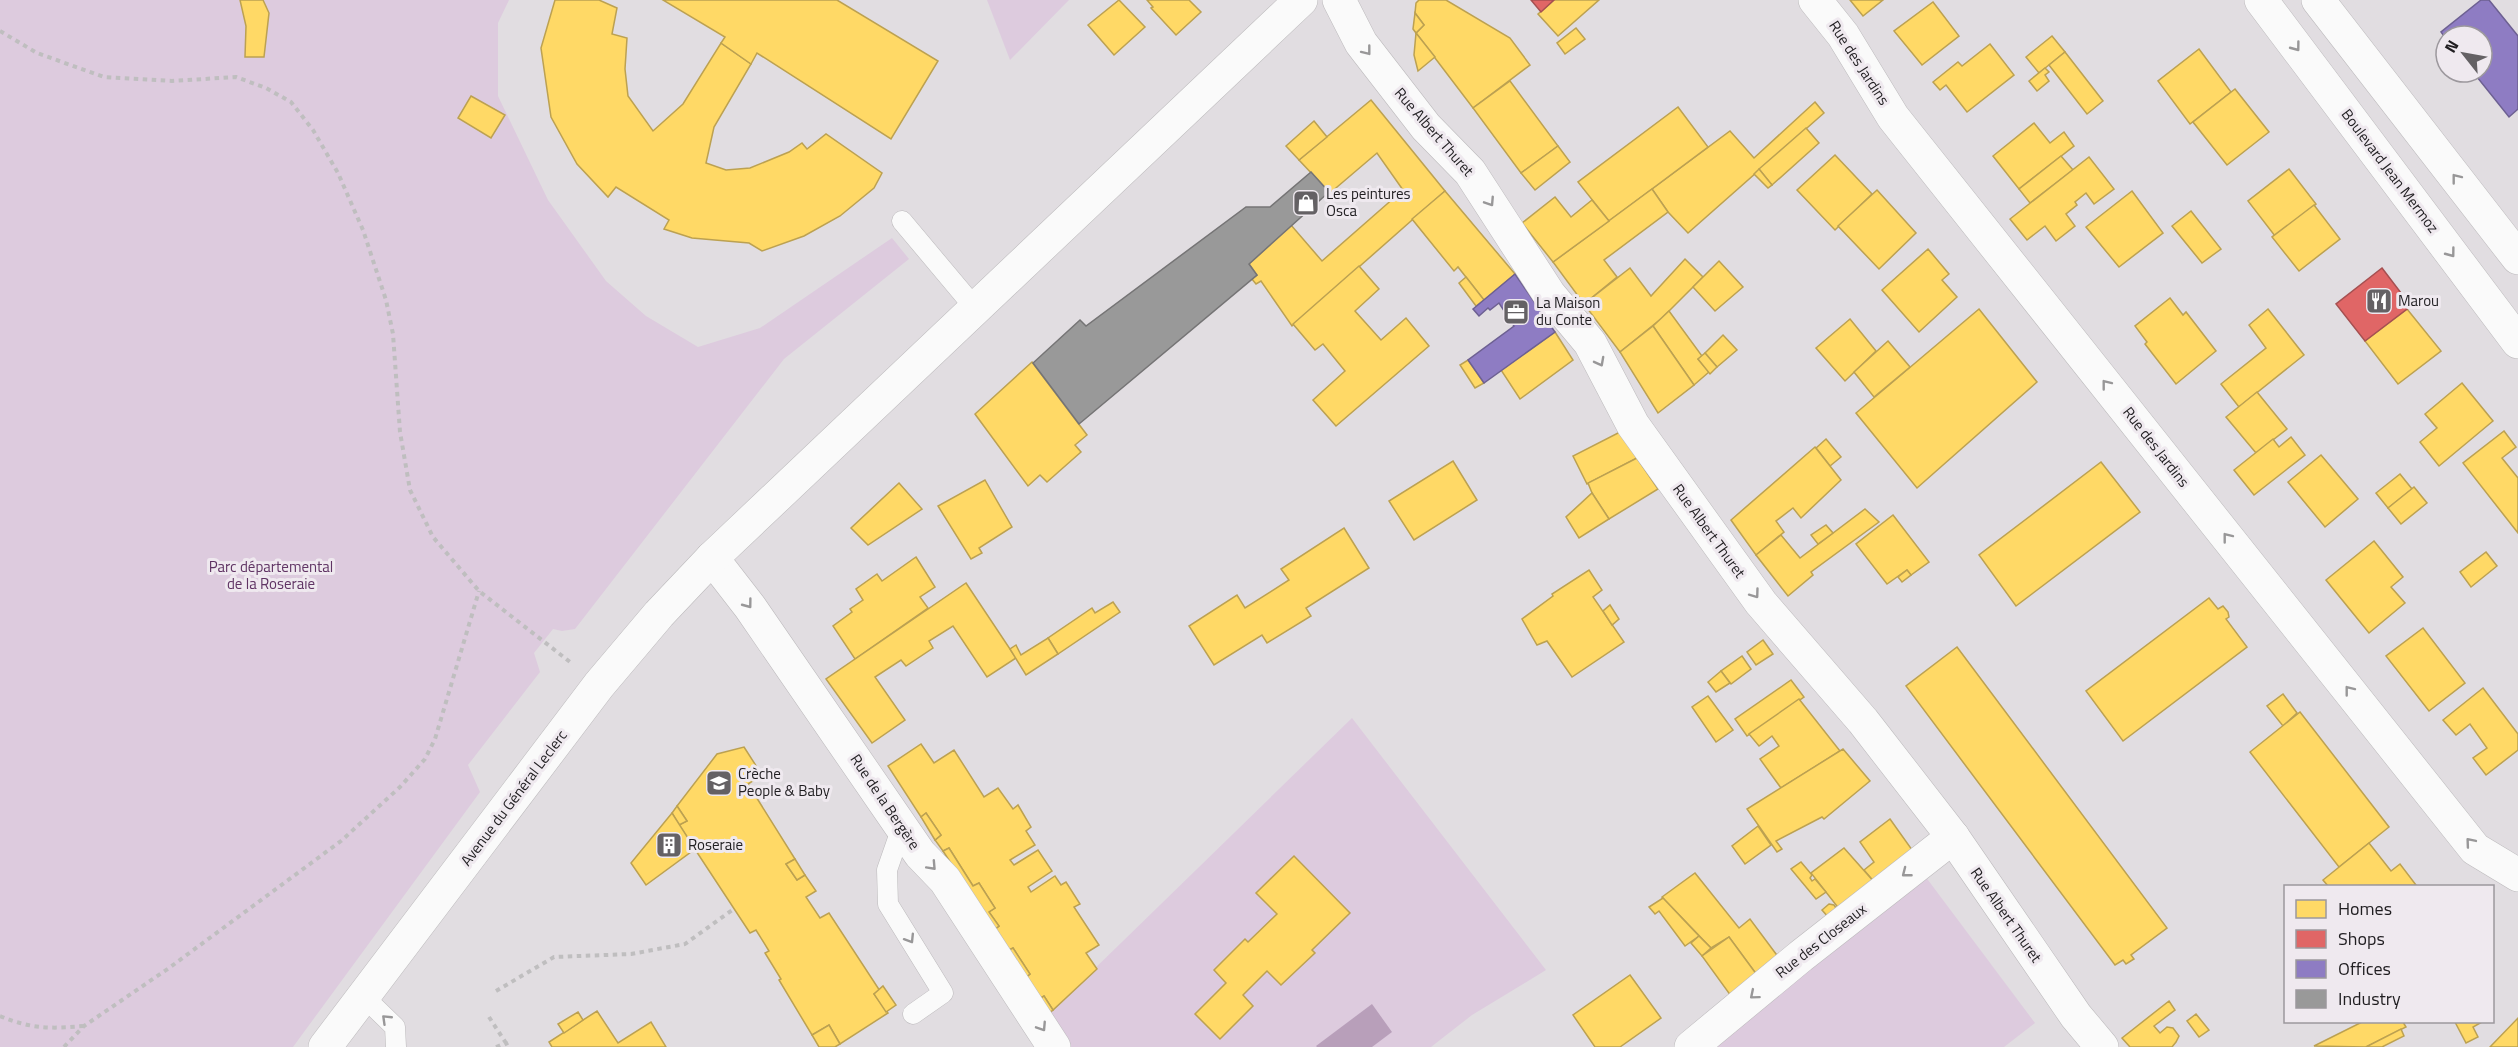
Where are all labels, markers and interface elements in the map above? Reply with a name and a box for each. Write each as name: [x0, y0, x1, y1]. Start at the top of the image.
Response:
street label: Rue des Jardins: [1823, 16, 1895, 110]
north arrow: [2434, 24, 2494, 84]
text: N: [2438, 35, 2464, 57]
one-way arrow: [2289, 40, 2300, 51]
one-way arrow: [1360, 45, 1371, 56]
street label: Rue Albert Thuret: [1389, 82, 1480, 182]
street label: Boulevard Jean Mermoz: [2336, 104, 2445, 238]
one-way arrow: [2453, 174, 2464, 185]
place label: Les peintures Osca: [1326, 182, 1411, 222]
shop icon: Les peintures Osca: [1291, 188, 1321, 218]
one-way arrow: [1482, 196, 1493, 207]
one-way arrow: [2444, 246, 2455, 257]
restaurant icon: Marou: [2364, 286, 2394, 316]
place label: Marou: [2398, 289, 2439, 312]
place label: La Maison du Conte: [1536, 291, 1600, 331]
office icon: La Maison du Conte: [1501, 297, 1531, 327]
one-way arrow: [1593, 356, 1604, 367]
one-way arrow: [2102, 380, 2113, 391]
street label: Rue des Jardins: [2117, 401, 2195, 492]
street label: Rue Albert Thuret: [1667, 479, 1752, 583]
one-way arrow: [2224, 533, 2235, 544]
park label: Parc départemental de la Roseraie: [209, 555, 333, 595]
one-way arrow: [1748, 588, 1759, 599]
one-way arrow: [740, 597, 751, 608]
one-way arrow: [2345, 686, 2356, 697]
street label: Avenue du Général Leclerc: [455, 725, 572, 871]
street label: Rue de la Bergère: [845, 749, 926, 854]
place label: Crèche People & Baby: [738, 762, 830, 802]
school or university icon: Crèche People & Baby: [704, 768, 734, 798]
building icon: Roseraie: [654, 830, 684, 860]
place label: Roseraie: [688, 833, 743, 856]
one-way arrow: [2466, 838, 2477, 849]
one-way arrow: [925, 860, 936, 870]
street label: Rue Albert Thuret: [1965, 862, 2048, 968]
one-way arrow: [1902, 866, 1913, 877]
legend: [2284, 885, 2494, 1023]
text: Homes: [2338, 895, 2392, 922]
street label: Rue des Closeaux: [1770, 897, 1871, 984]
text: Shops: [2338, 925, 2385, 952]
one-way arrow: [902, 933, 914, 943]
text: Offices: [2338, 955, 2391, 982]
text: Industry: [2338, 985, 2401, 1012]
one-way arrow: [1750, 987, 1761, 998]
one-way arrow: [383, 1015, 393, 1026]
one-way arrow: [1035, 1020, 1046, 1031]

